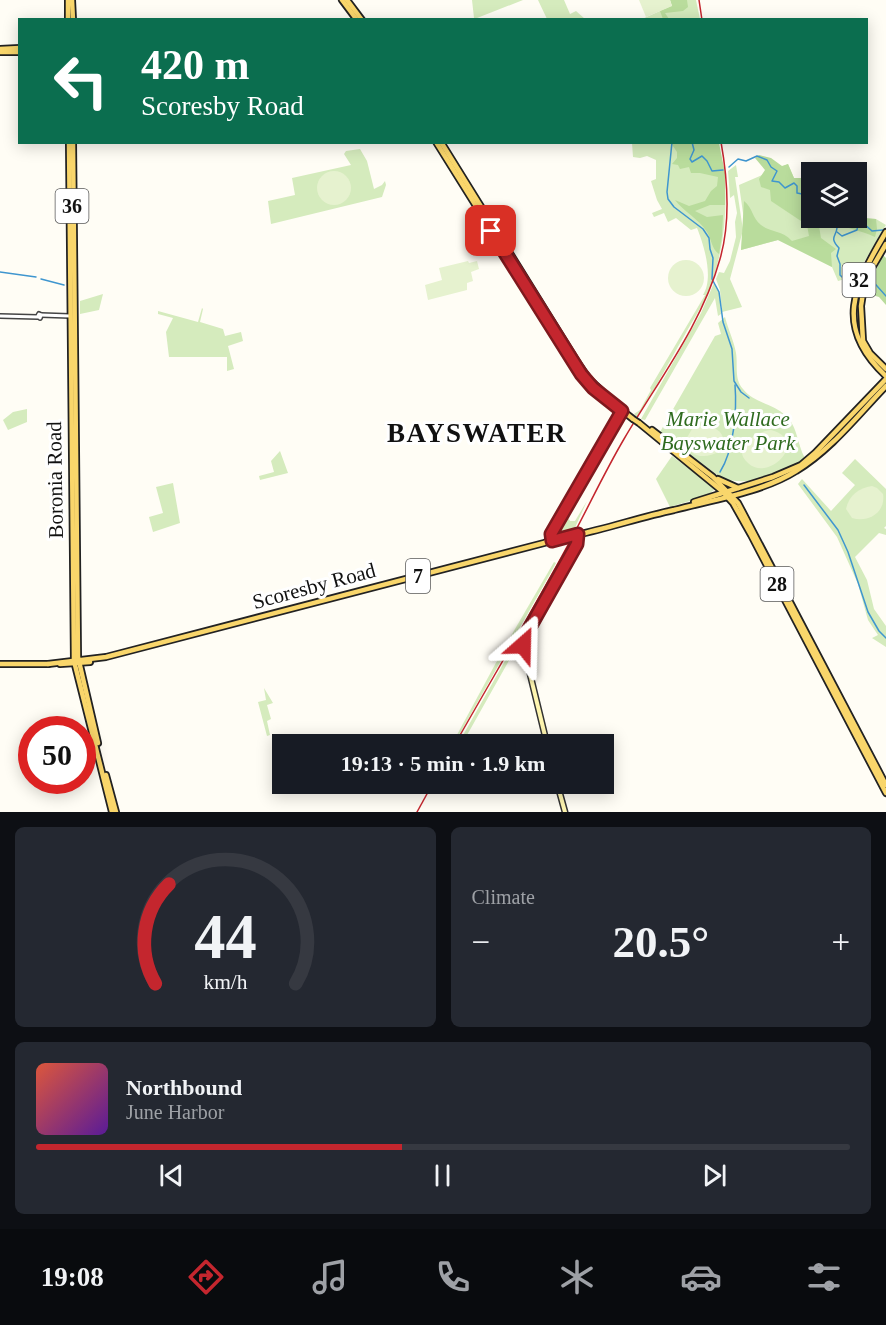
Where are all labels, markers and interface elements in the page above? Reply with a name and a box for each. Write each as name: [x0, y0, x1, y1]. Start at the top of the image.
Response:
icon: left: [42, 42, 120, 120]
text: 420 m: [141, 42, 250, 88]
text: Scoresby Road: [141, 91, 304, 121]
map controls: [801, 162, 867, 228]
button: layers: [801, 162, 867, 228]
road number: 36: [56, 189, 88, 223]
pin: [465, 205, 516, 256]
icon: arrive: [474, 214, 507, 247]
road number: 32: [842, 263, 876, 297]
park label: Marie Wallace Bayswater Park: [661, 407, 796, 455]
district label: BAYSWATER: [387, 418, 567, 448]
street label: Boronia Road: [42, 421, 68, 539]
street label: Scoresby Road: [250, 558, 379, 614]
road number: 7: [406, 559, 430, 593]
road number: 28: [760, 567, 794, 601]
position arrow: [491, 613, 555, 677]
speed limit sign: 50: [18, 716, 96, 794]
text: 19:13 · 5 min · 1.9 km: [341, 751, 545, 776]
text: Climate: [472, 886, 535, 908]
text: 44: [194, 902, 256, 971]
text: 20.5°: [612, 917, 709, 967]
text: −: [472, 924, 490, 960]
text: +: [831, 924, 850, 960]
text: km/h: [203, 970, 248, 994]
text: Northbound: [126, 1075, 242, 1100]
text: June Harbor: [126, 1101, 224, 1123]
icon: previous: [155, 1159, 188, 1192]
icon: pause: [426, 1159, 459, 1192]
icon: next: [698, 1159, 731, 1192]
icon: directions: [185, 1256, 227, 1298]
icon: music: [309, 1256, 351, 1298]
icon: phone: [432, 1256, 474, 1298]
icon: climate: [556, 1256, 598, 1298]
icon: car: [680, 1256, 722, 1298]
icon: filters: [803, 1256, 845, 1298]
text: 19:08: [41, 1262, 104, 1292]

